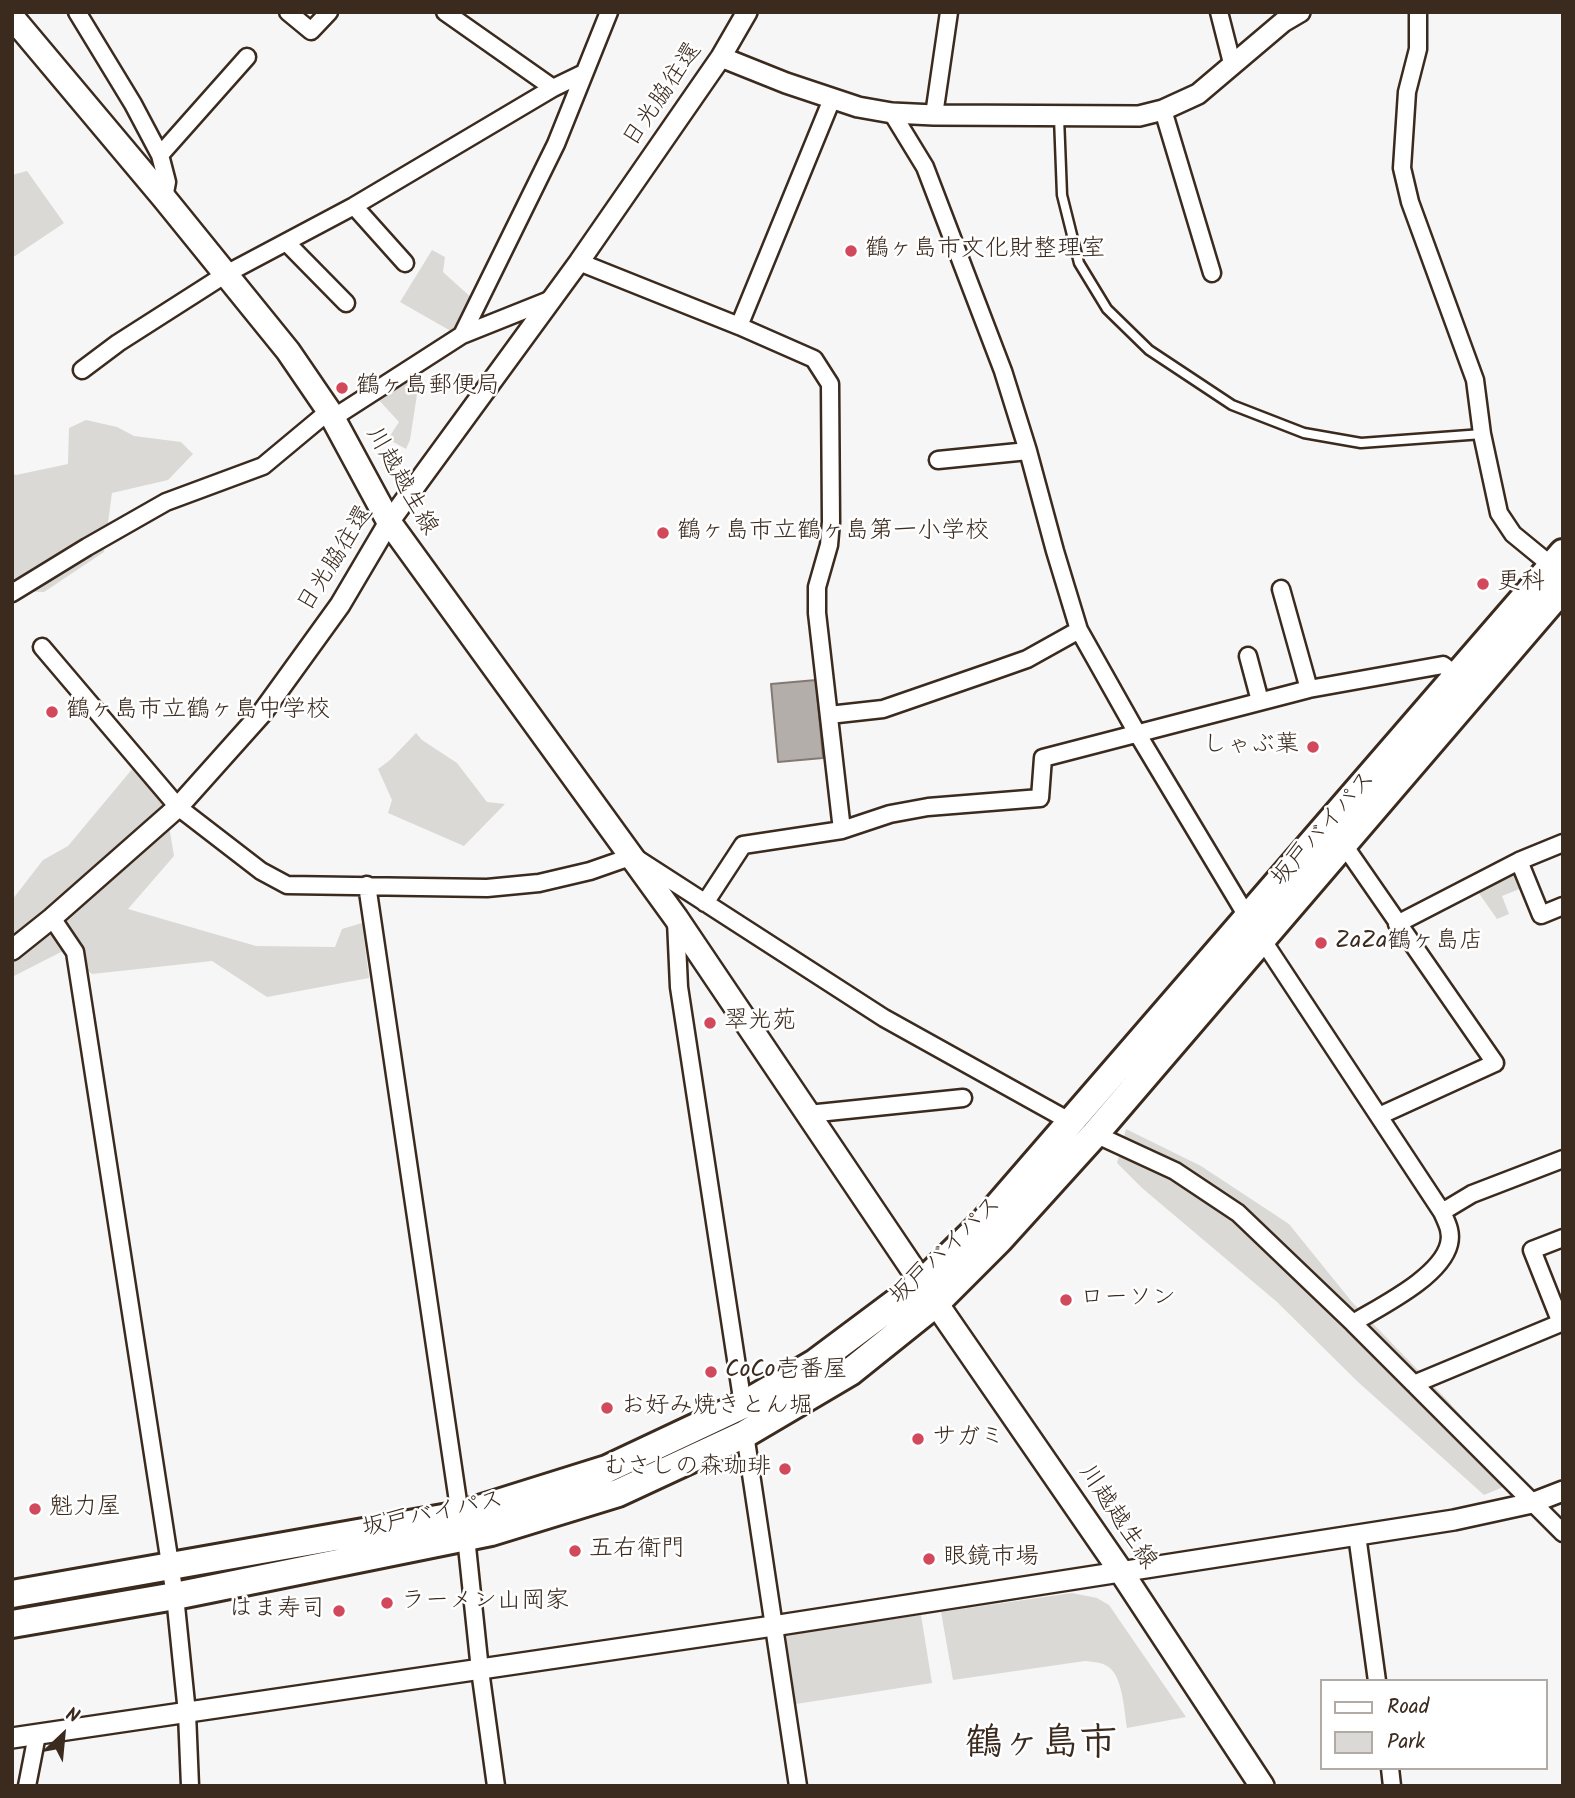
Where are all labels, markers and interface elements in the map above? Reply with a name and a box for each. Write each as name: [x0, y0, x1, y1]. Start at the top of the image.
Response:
street label: 日光脇往還: [619, 38, 709, 154]
place label: 鶴ヶ島市文化財整理室: [865, 237, 1105, 265]
marker: 鶴ヶ島市文化財整理室: [843, 243, 859, 259]
place label: 鶴ヶ島郵便局: [356, 374, 500, 402]
marker: 鶴ヶ島郵便局: [334, 380, 350, 396]
street label: 川越越生線: [358, 423, 442, 541]
street label: 日光脇往還: [293, 501, 381, 619]
place label: 鶴ヶ島市立鶴ヶ島第一小学校: [677, 519, 989, 547]
marker: 鶴ヶ島市立鶴ヶ島第一小学校: [655, 525, 671, 541]
place label: 更科: [1497, 570, 1545, 598]
marker: 更科: [1475, 576, 1491, 592]
place label: 鶴ヶ島市立鶴ヶ島中学校: [66, 698, 330, 726]
marker: 鶴ヶ島市立鶴ヶ島中学校: [44, 704, 60, 720]
place label: しゃぶ葉: [1203, 733, 1299, 761]
marker: しゃぶ葉: [1305, 739, 1321, 755]
street label: 坂戸バイパス: [1267, 766, 1383, 894]
place label: ZaZa鶴ヶ島店: [1335, 929, 1483, 957]
marker: ZaZa鶴ヶ島店: [1313, 935, 1329, 951]
place label: 翠光苑: [724, 1009, 796, 1037]
marker: 翠光苑: [702, 1015, 718, 1031]
street label: 坂戸バイパス: [885, 1192, 1009, 1312]
place label: ローソン: [1080, 1286, 1176, 1314]
marker: ローソン: [1058, 1292, 1074, 1308]
place label: CoCo壱番屋: [725, 1358, 847, 1386]
marker: CoCo壱番屋: [703, 1364, 719, 1380]
place label: お好み焼きとん堀: [621, 1394, 813, 1422]
marker: お好み焼きとん堀: [599, 1400, 615, 1416]
place label: サガミ: [932, 1425, 1004, 1453]
marker: サガミ: [910, 1431, 926, 1447]
place label: むさしの森珈琲: [603, 1455, 771, 1483]
street label: 川越越生線: [1071, 1460, 1161, 1576]
marker: むさしの森珈琲: [777, 1461, 793, 1477]
street label: 坂戸バイパス: [360, 1487, 506, 1545]
place label: 魁力屋: [49, 1495, 121, 1523]
marker: 魁力屋: [27, 1501, 43, 1517]
place label: 五右衛門: [589, 1537, 685, 1565]
marker: 五右衛門: [567, 1543, 583, 1559]
place label: 眼鏡市場: [943, 1545, 1039, 1573]
marker: 眼鏡市場: [921, 1551, 937, 1567]
place label: ラーメン山岡家: [401, 1589, 569, 1617]
marker: ラーメン山岡家: [379, 1595, 395, 1611]
place label: はま寿司: [229, 1597, 325, 1625]
marker: はま寿司: [331, 1603, 347, 1619]
legend: [1320, 1679, 1547, 1770]
text: Road: [1387, 1691, 1429, 1724]
north arrow: [28, 1700, 98, 1770]
text: N: [60, 1700, 84, 1732]
district label: 鶴ヶ島市: [965, 1725, 1117, 1771]
text: Park: [1387, 1726, 1425, 1759]

